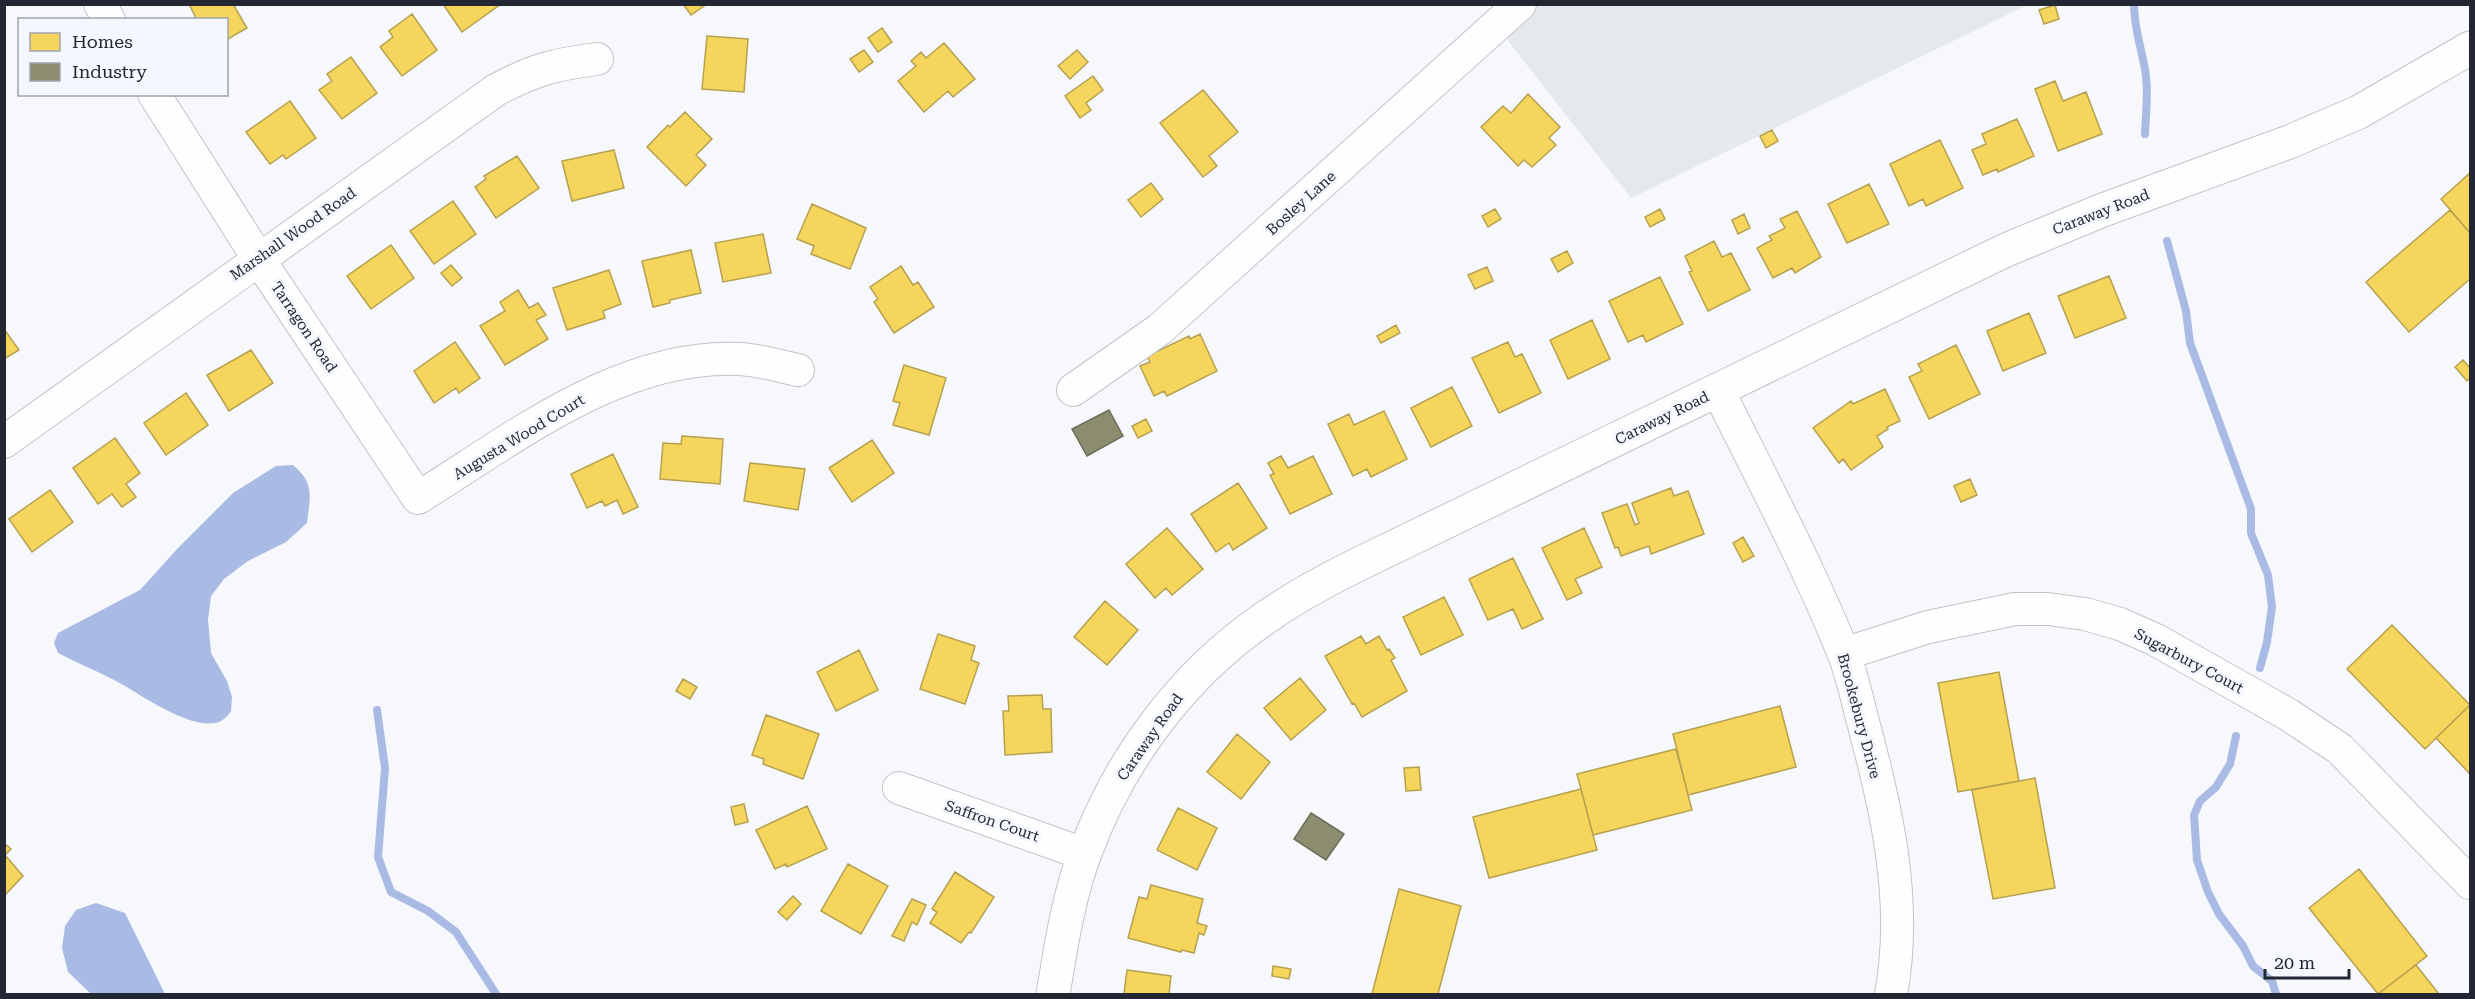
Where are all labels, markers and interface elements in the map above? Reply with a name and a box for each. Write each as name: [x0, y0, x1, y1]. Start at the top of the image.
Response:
legend: [18, 18, 228, 96]
text: Homes: [72, 31, 133, 52]
text: Industry: [72, 61, 147, 82]
street label: Bosley Lane: [1263, 167, 1339, 239]
street label: Marshall Wood Road: [227, 183, 360, 284]
street label: Caraway Road: [2050, 185, 2152, 239]
street label: Tarragon Road: [267, 278, 341, 376]
street label: Caraway Road: [1612, 387, 1712, 448]
street label: Augusta Wood Court: [450, 390, 588, 483]
street label: Sugarbury Court: [2131, 625, 2247, 698]
street label: Brookebury Drive: [1834, 651, 1884, 781]
street label: Caraway Road: [1113, 690, 1187, 784]
street label: Saffron Court: [943, 796, 1042, 846]
scale bar: [2265, 942, 2349, 980]
text: 20 m: [2274, 952, 2315, 973]

